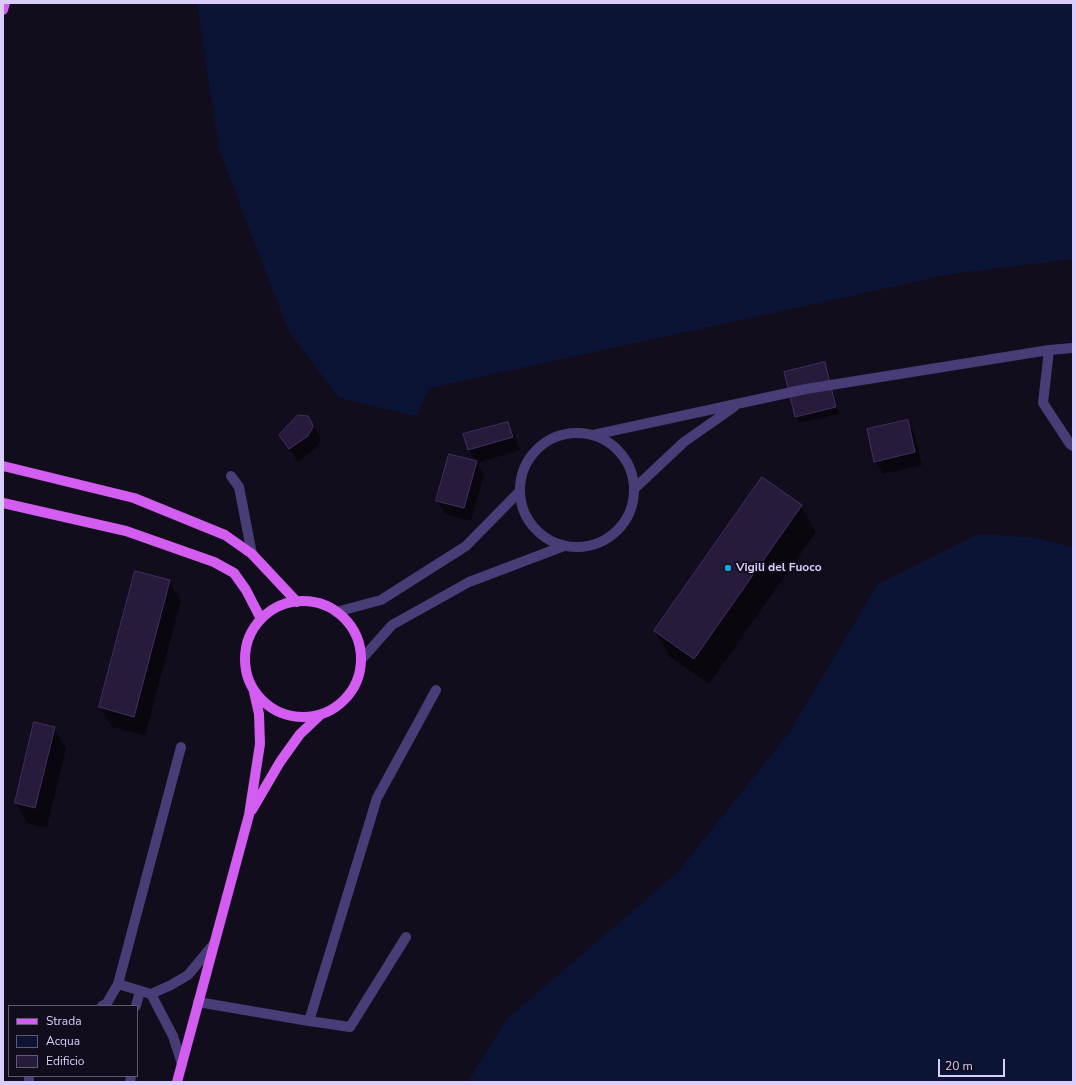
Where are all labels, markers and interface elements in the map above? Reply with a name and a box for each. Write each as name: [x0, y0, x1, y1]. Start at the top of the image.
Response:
place label: Vigili del Fuoco: [736, 561, 822, 575]
marker: Vigili del Fuoco: [723, 563, 733, 573]
legend: [8, 1005, 138, 1077]
text: Strada: [46, 1013, 82, 1029]
text: Acqua: [46, 1033, 80, 1049]
scale bar: [940, 1051, 1007, 1077]
text: Edificio: [46, 1053, 84, 1069]
text: 20 m: [945, 1058, 973, 1074]

